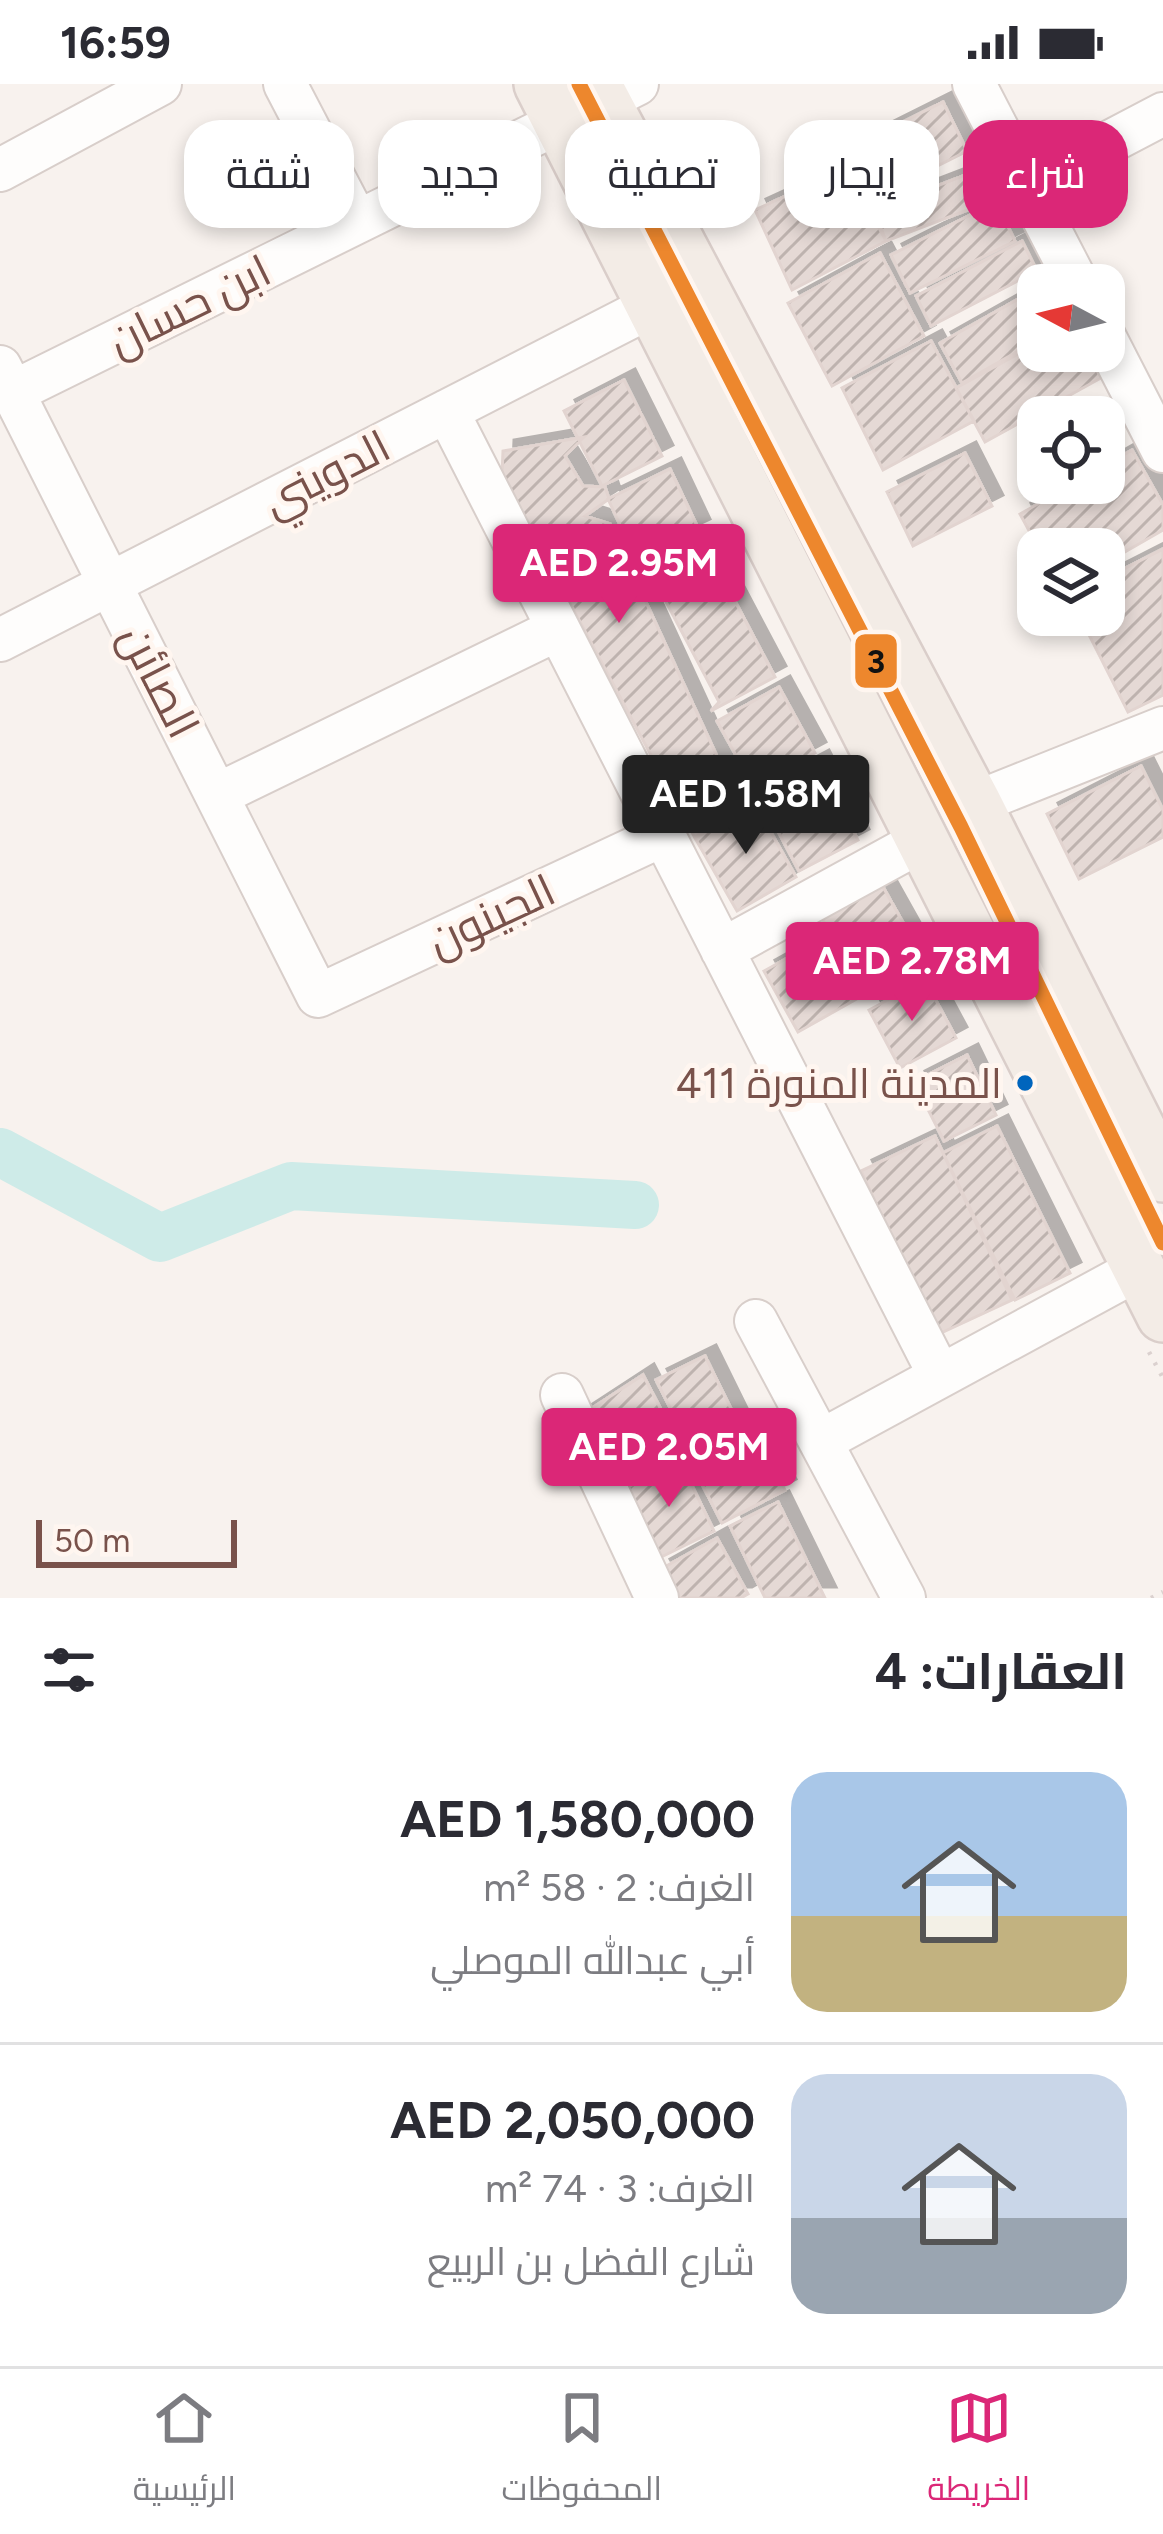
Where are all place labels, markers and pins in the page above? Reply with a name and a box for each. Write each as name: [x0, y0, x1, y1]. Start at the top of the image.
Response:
pin: AED 2.95M: [482, 524, 756, 626]
pin: AED 1.58M: [609, 755, 883, 857]
pin: AED 2.78M: [775, 922, 1049, 1024]
place label: المدينة المنورة 411: [676, 1058, 1002, 1109]
marker: المدينة المنورة 411: [1014, 1072, 1036, 1094]
pin: AED 2.05M: [532, 1408, 806, 1510]

